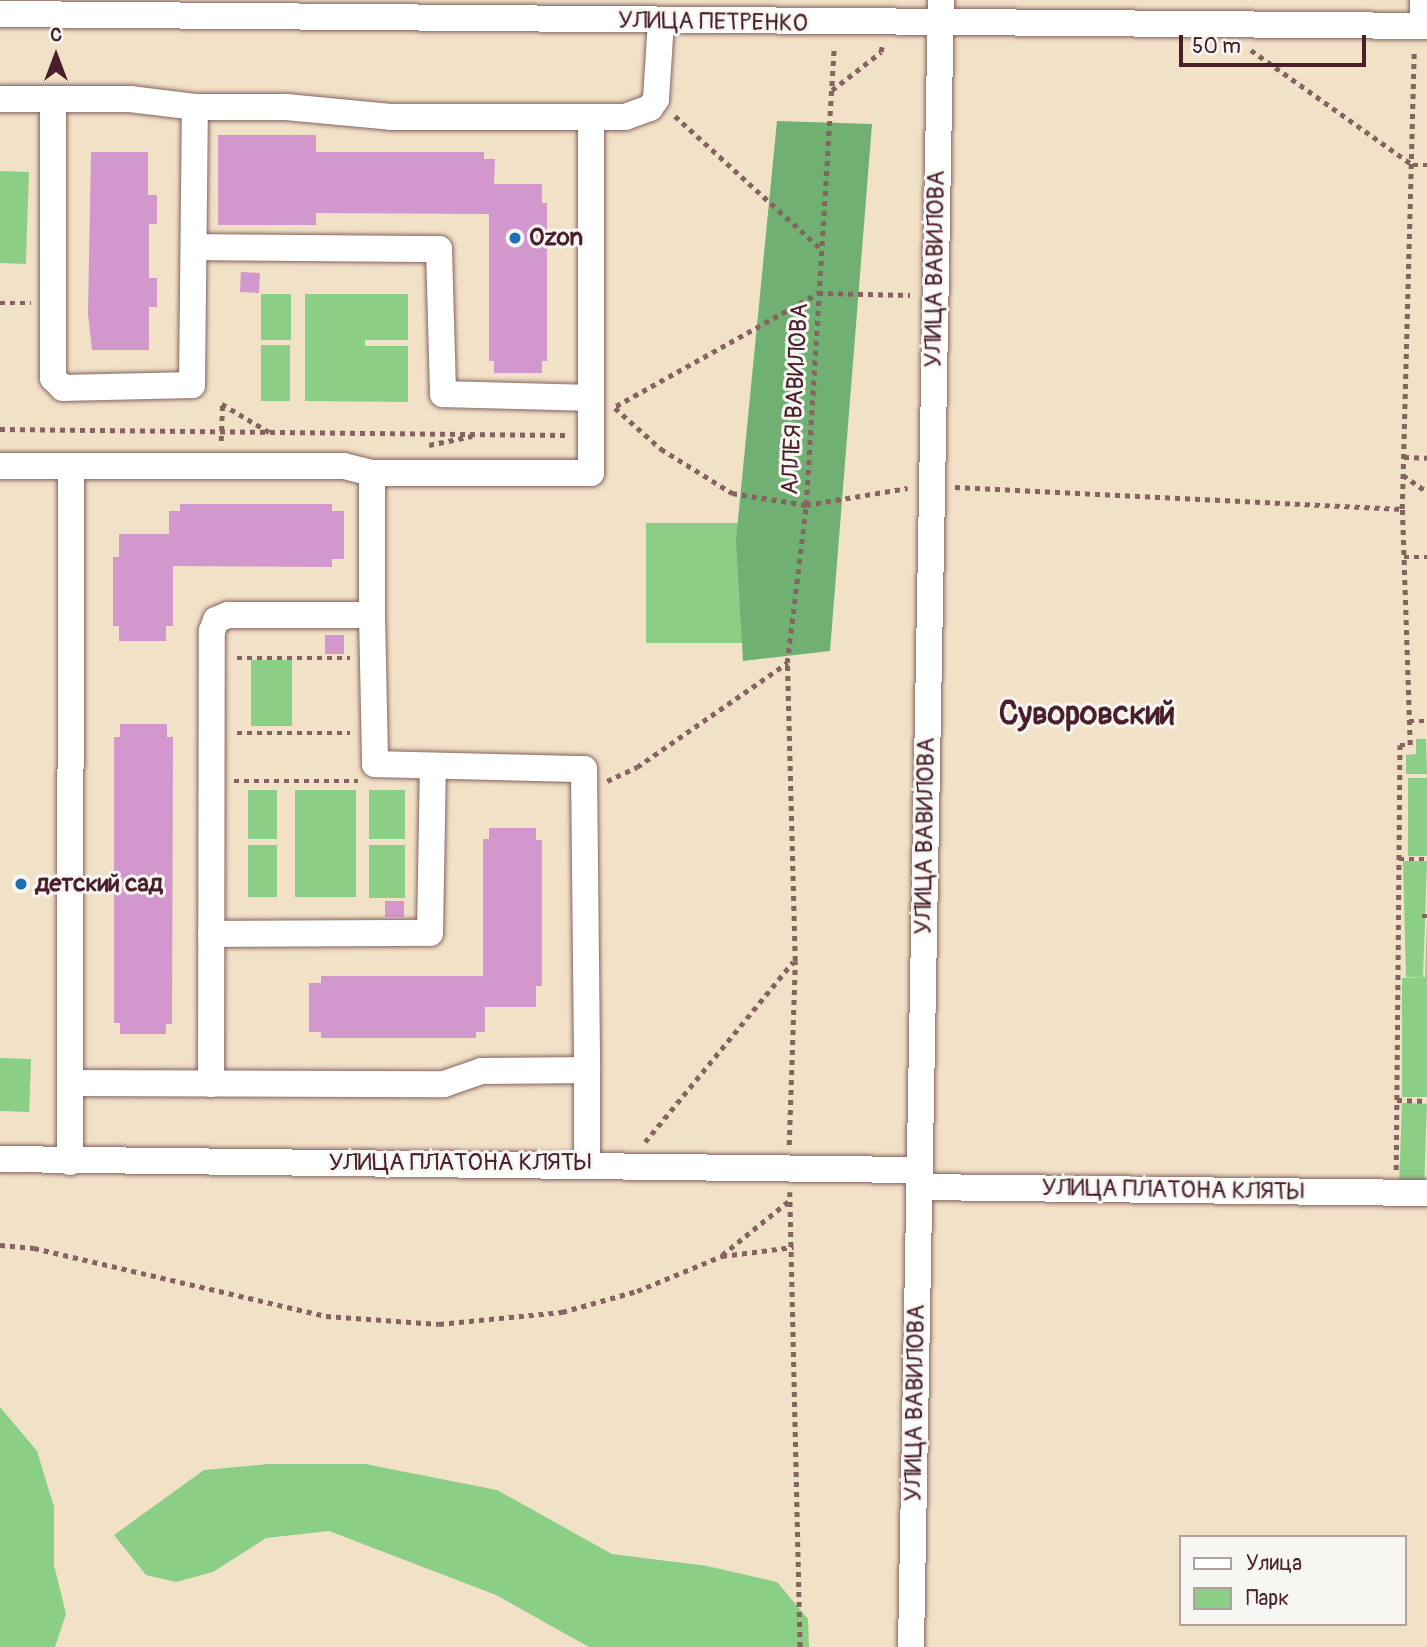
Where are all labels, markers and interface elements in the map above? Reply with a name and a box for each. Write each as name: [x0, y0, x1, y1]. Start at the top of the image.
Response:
street label: УЛИЦА ПЕТРЕНКО: [618, 6, 808, 38]
north arrow: [21, 21, 91, 91]
scale bar: [1182, 21, 1369, 65]
text: С: [50, 23, 62, 47]
text: 50 m: [1192, 33, 1241, 60]
street label: УЛИЦА ВАВИЛОВА: [919, 170, 951, 368]
place label: Ozon: [529, 224, 583, 252]
marker: Ozon: [507, 230, 523, 246]
street label: АЛЛЕЯ ВАВИЛОВА: [776, 302, 814, 496]
district label: Суворовский: [999, 695, 1175, 733]
street label: УЛИЦА ВАВИЛОВА: [909, 737, 941, 935]
place label: детский сад: [35, 870, 163, 898]
marker: детский сад: [13, 876, 29, 892]
street label: УЛИЦА ПЛАТОНА КЛЯТЫ: [329, 1149, 591, 1177]
street label: УЛИЦА ПЛАТОНА КЛЯТЫ: [1041, 1173, 1305, 1207]
street label: УЛИЦА ВАВИЛОВА: [899, 1304, 931, 1502]
legend: [1178, 1535, 1406, 1626]
text: Улица: [1246, 1550, 1302, 1577]
text: Парк: [1246, 1585, 1289, 1612]

